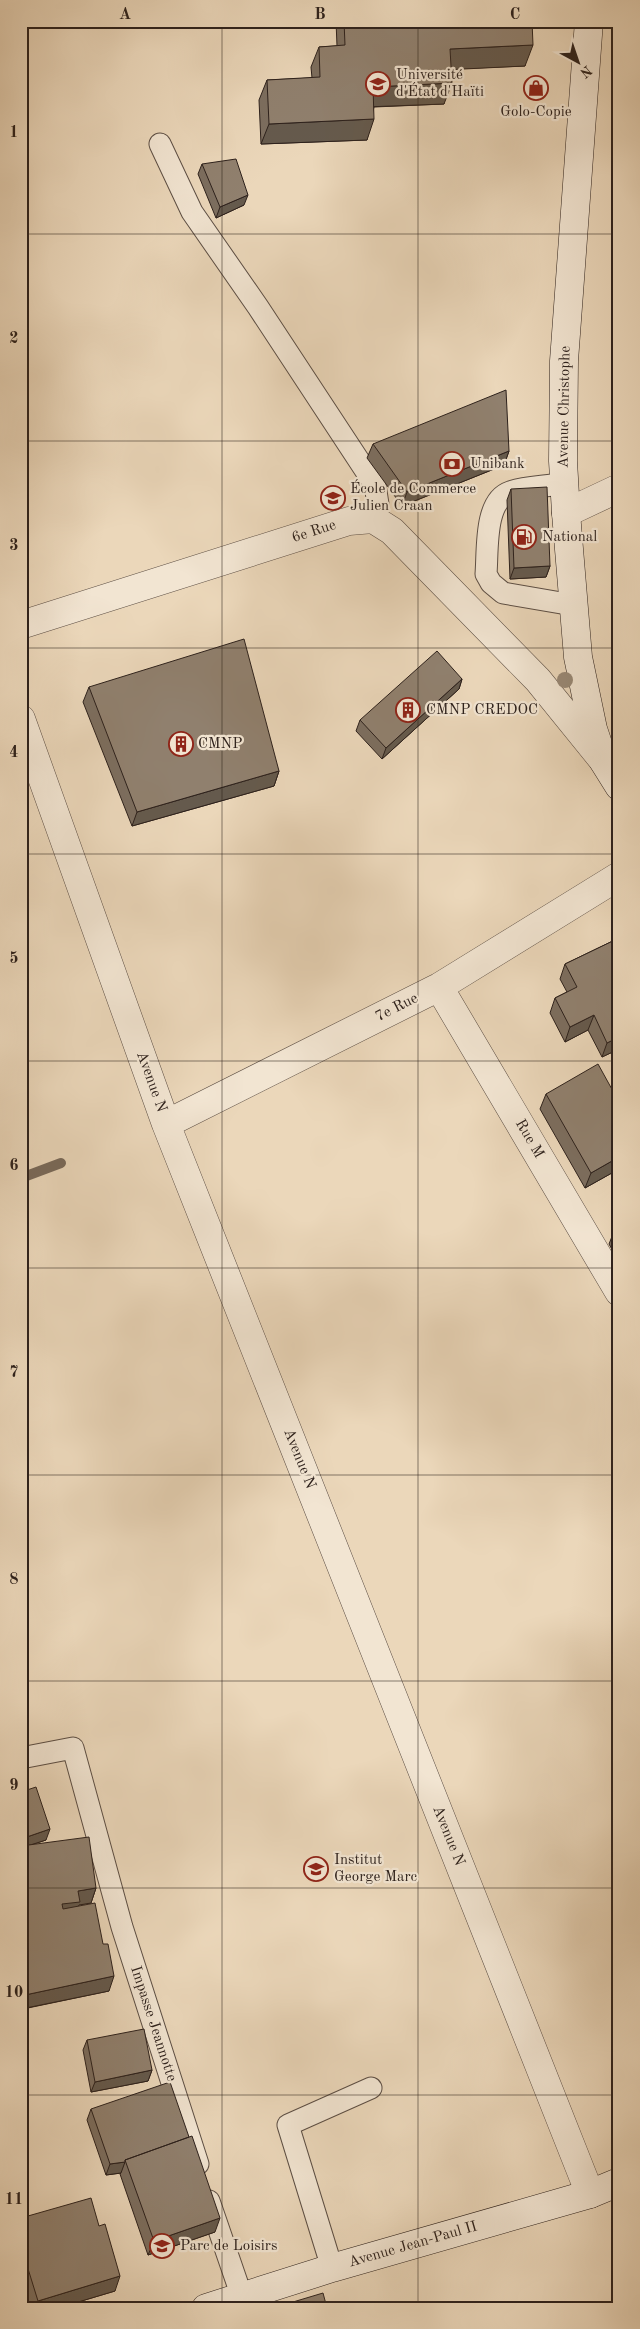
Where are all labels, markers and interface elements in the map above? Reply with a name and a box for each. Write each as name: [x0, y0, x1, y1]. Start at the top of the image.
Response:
text: A: [119, 7, 131, 23]
text: B: [314, 7, 326, 23]
text: C: [510, 7, 520, 23]
north arrow: [552, 38, 602, 88]
text: N: [577, 62, 594, 80]
place label: Université d'État d'Haïti: [396, 68, 484, 100]
school or university icon: Université d'État d'Haïti: [365, 71, 391, 97]
shop icon: Golo-Copie: [523, 75, 549, 101]
place label: Golo-Copie: [500, 105, 572, 120]
text: 1: [9, 125, 19, 141]
text: 2: [9, 331, 19, 347]
street label: Avenue Christophe: [556, 346, 574, 468]
bank icon: Unibank: [439, 451, 465, 477]
place label: Unibank: [470, 457, 525, 472]
place label: École de Commerce Julien Craan: [350, 479, 476, 514]
school or university icon: École de Commerce Julien Craan: [320, 485, 346, 511]
street label: 6e Rue: [290, 518, 338, 546]
fuel station icon: National: [511, 524, 537, 550]
place label: National: [542, 530, 597, 545]
text: 3: [9, 538, 19, 554]
building icon: CMNP CREDOC: [395, 697, 421, 723]
place label: CMNP CREDOC: [426, 703, 538, 718]
building icon: CMNP: [168, 731, 194, 757]
place label: CMNP: [198, 737, 242, 752]
text: 4: [9, 745, 19, 761]
text: 5: [9, 951, 19, 967]
street label: 7e Rue: [373, 991, 421, 1025]
street label: Avenue N: [133, 1050, 169, 1115]
street label: Rue M: [512, 1117, 546, 1161]
text: 6: [9, 1158, 19, 1174]
text: 7: [9, 1365, 19, 1381]
street label: Avenue N: [280, 1427, 318, 1492]
text: 8: [9, 1572, 19, 1588]
text: 9: [9, 1778, 19, 1794]
street label: Avenue N: [429, 1804, 467, 1869]
place label: Institut George Marc: [334, 1853, 418, 1885]
school or university icon: Institut George Marc: [303, 1856, 329, 1882]
street label: Impasse Jeannotte: [127, 1964, 179, 2084]
text: 10: [5, 1985, 23, 2001]
text: 11: [5, 2192, 23, 2208]
street label: Avenue Jean-Paul II: [347, 2219, 479, 2271]
school or university icon: Parc de Loisirs: [149, 2233, 175, 2259]
place label: Parc de Loisirs: [180, 2239, 278, 2254]

